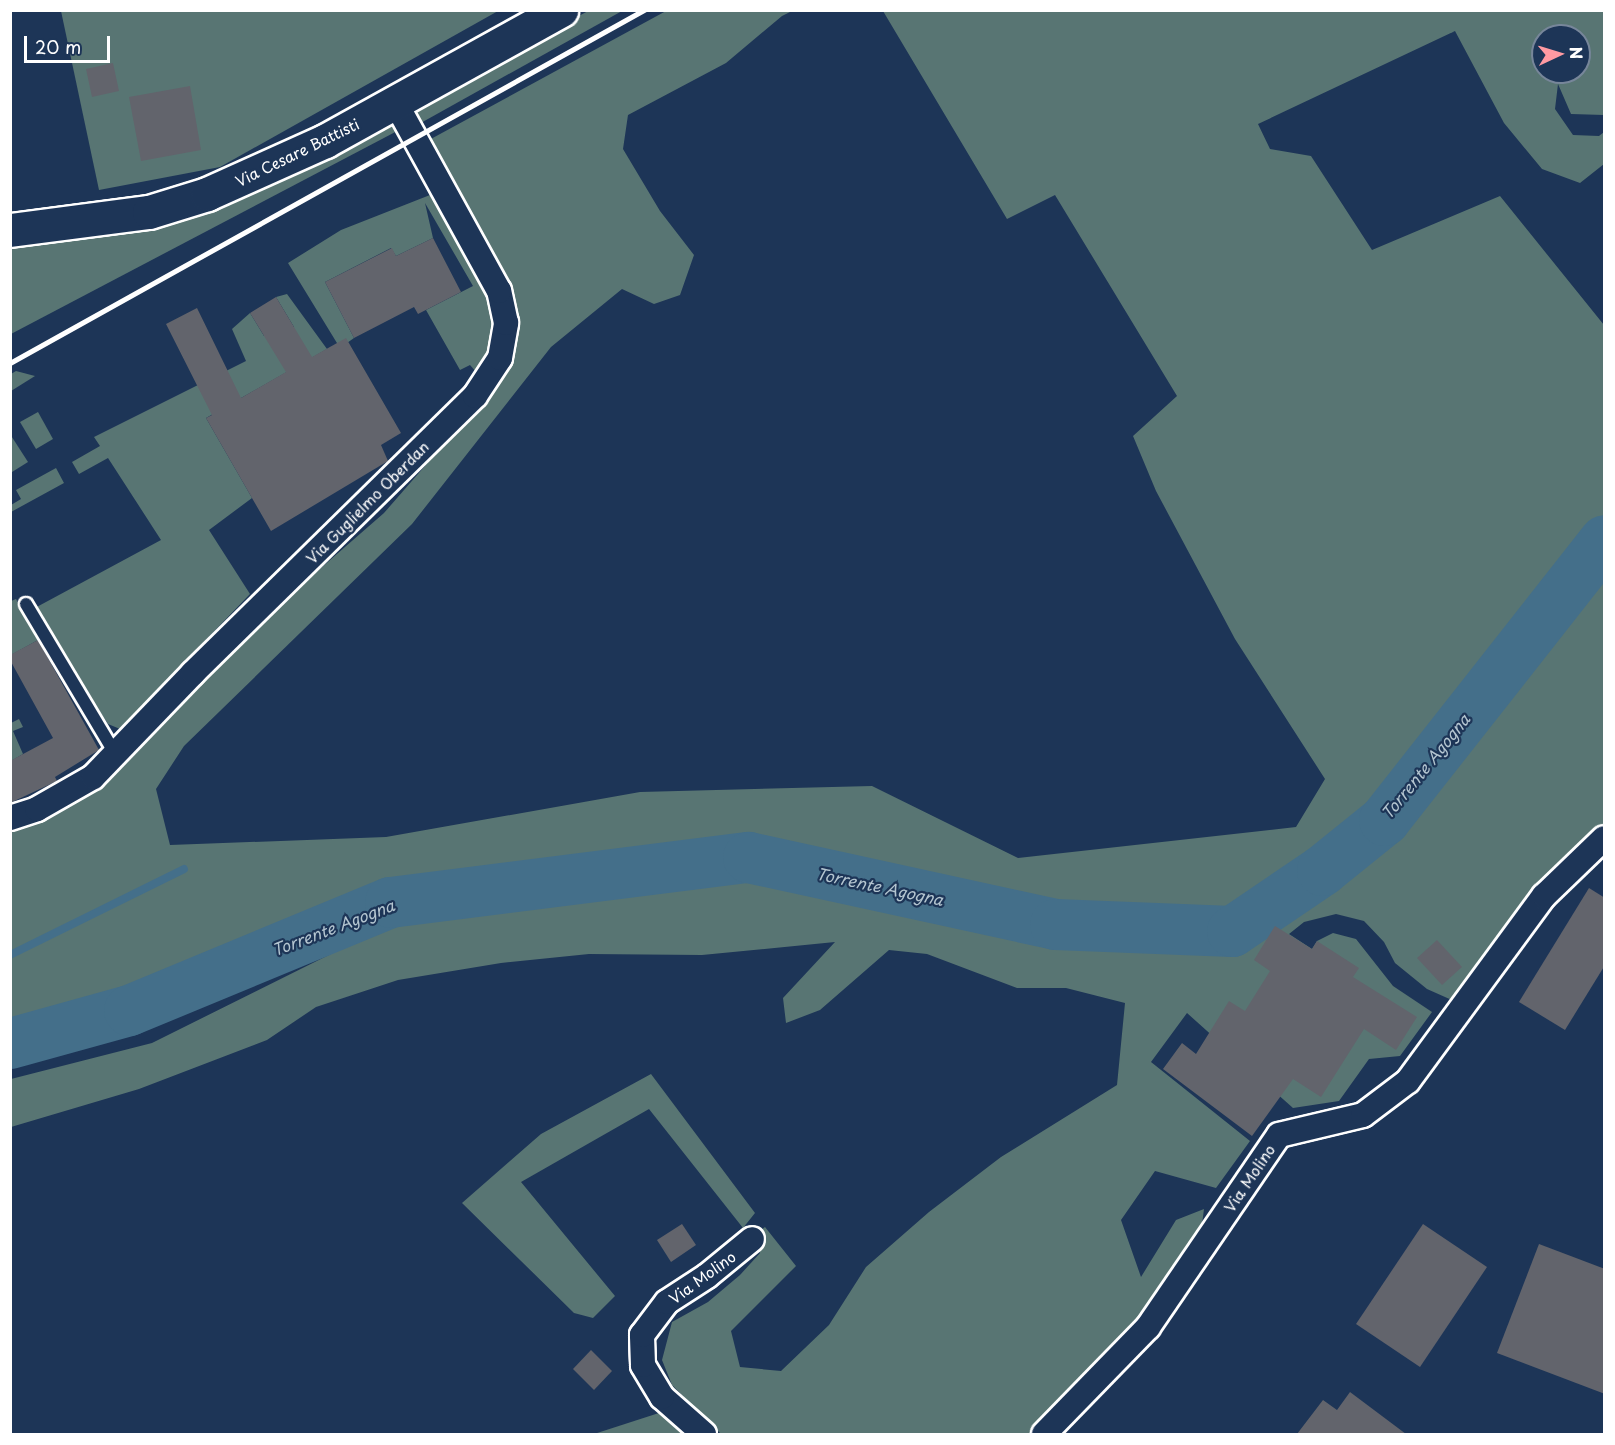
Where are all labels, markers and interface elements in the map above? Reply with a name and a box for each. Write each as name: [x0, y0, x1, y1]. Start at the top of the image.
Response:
scale bar: [27, 24, 112, 62]
north arrow: [1531, 24, 1591, 84]
text: 20 m: [35, 33, 81, 60]
text: N: [1565, 46, 1589, 60]
street label: Via Cesare Battisti: [232, 114, 362, 190]
street label: Via Guglielmo Oberdan: [302, 437, 432, 567]
water label: Torrente Agogna: [1377, 710, 1473, 822]
water label: Torrente Agogna: [815, 863, 945, 909]
water label: Torrente Agogna: [269, 895, 397, 959]
street label: Via Molino: [1220, 1141, 1278, 1215]
street label: Via Molino: [666, 1247, 738, 1307]

